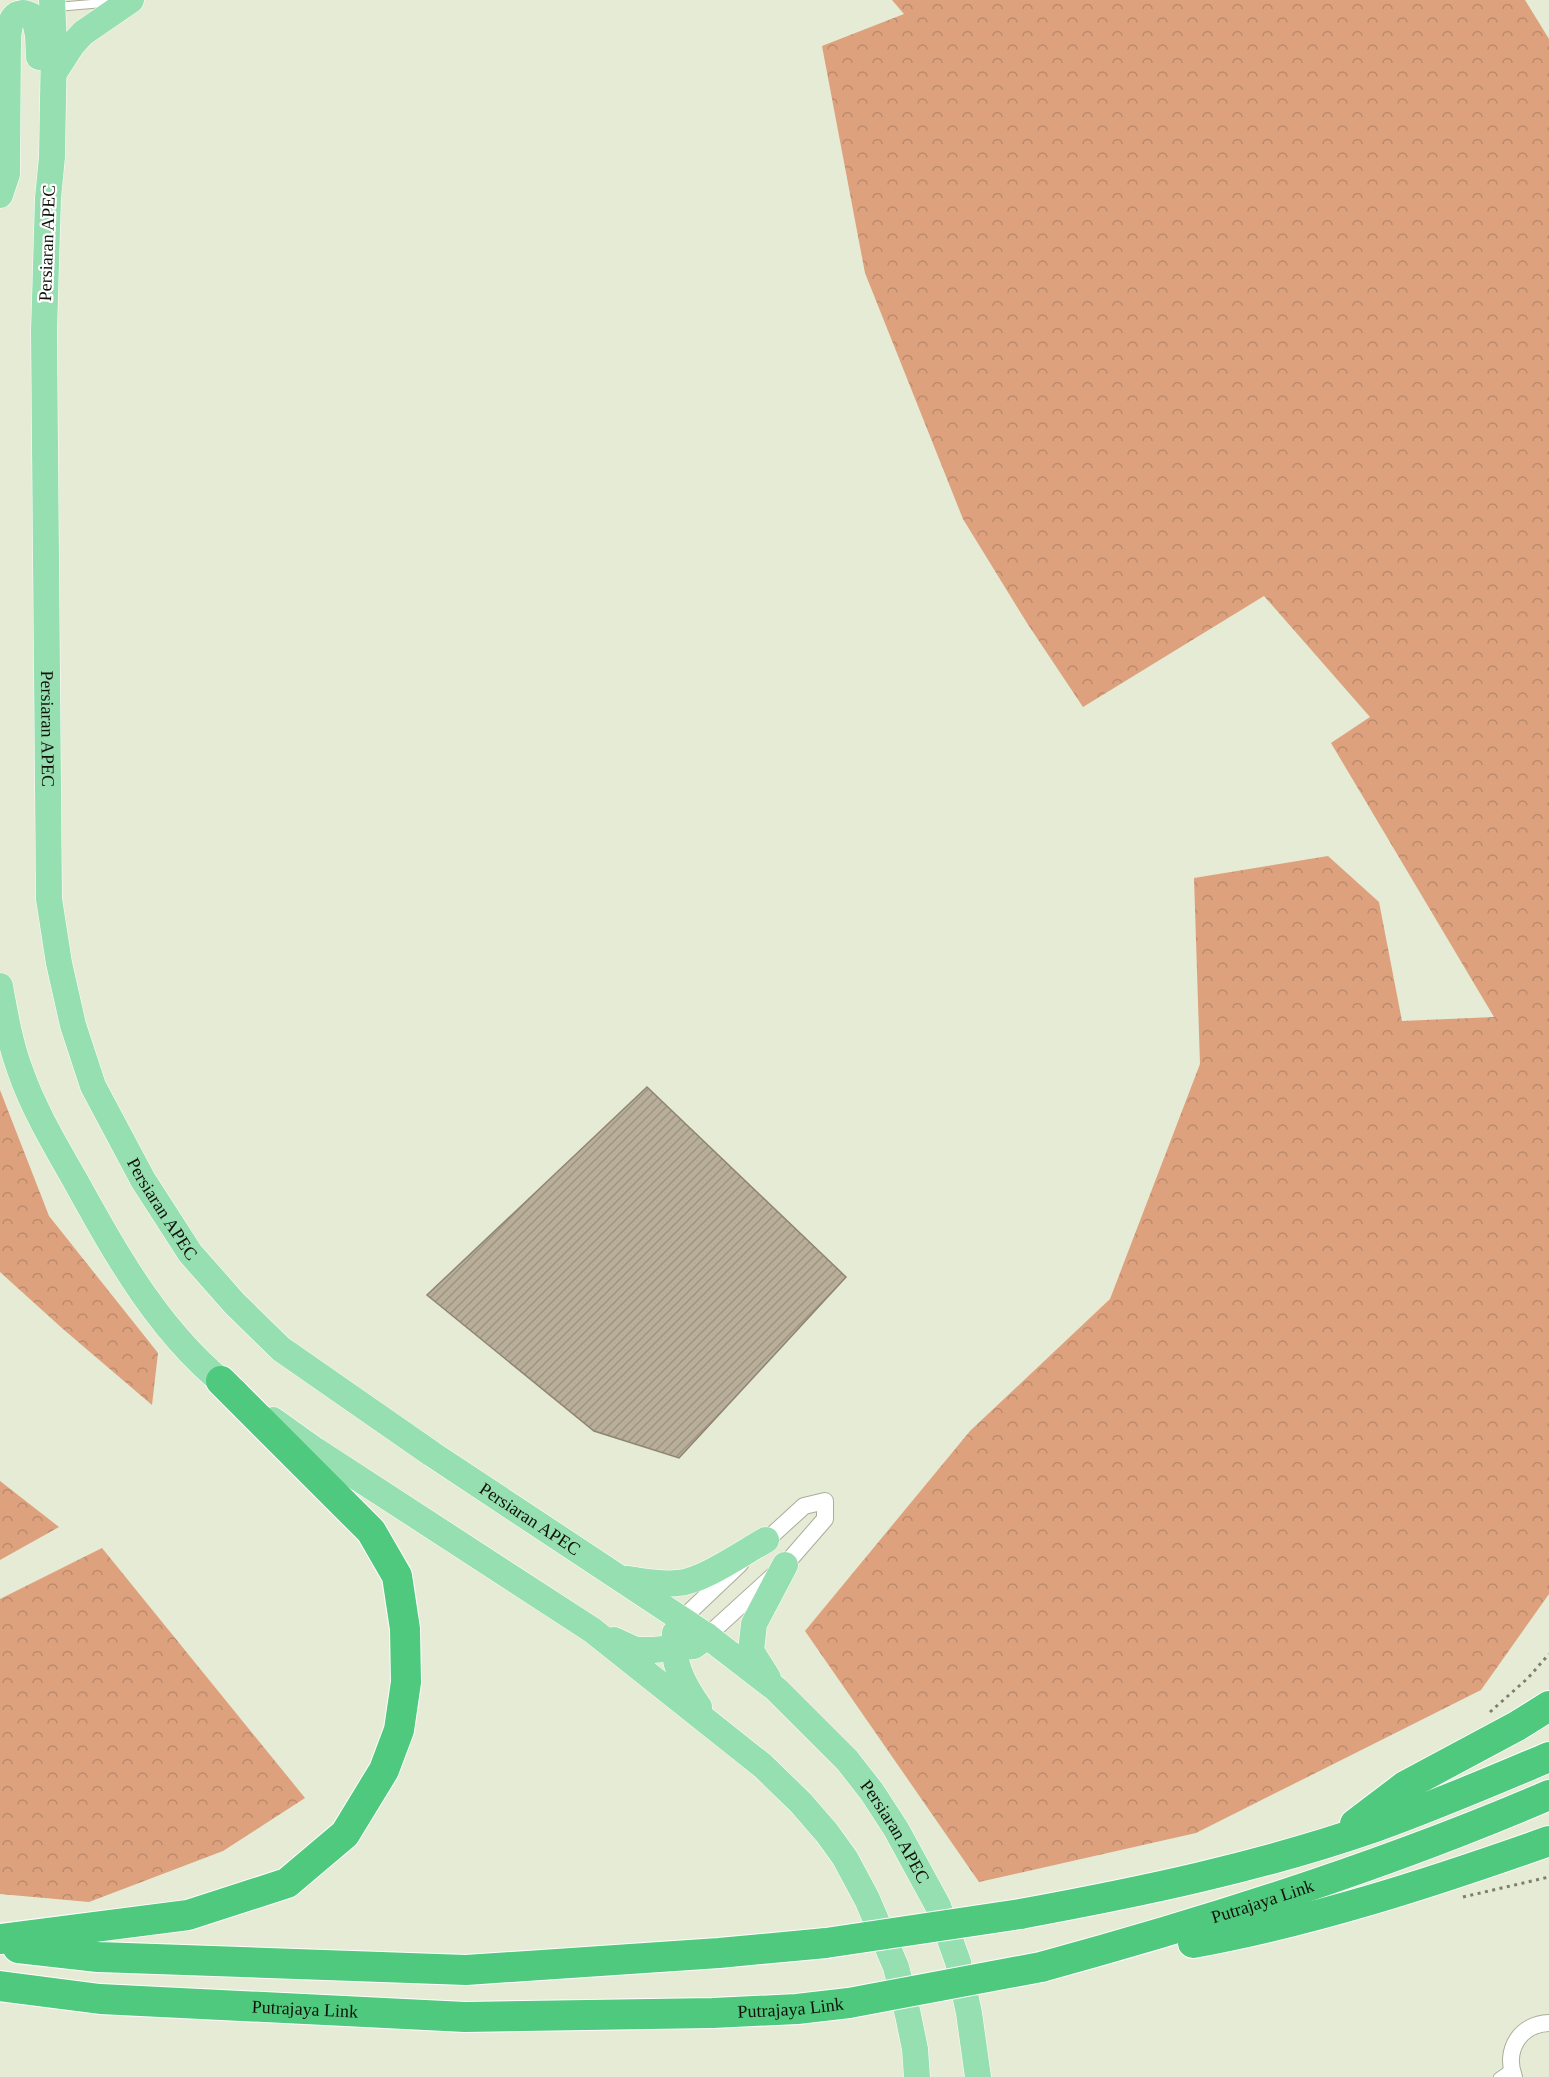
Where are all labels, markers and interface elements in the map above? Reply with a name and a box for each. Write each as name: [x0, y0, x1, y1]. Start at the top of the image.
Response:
street label: Persiaran APEC: [35, 184, 59, 302]
street label: Persiaran APEC: [37, 670, 58, 787]
street label: Persiaran APEC: [123, 1154, 202, 1264]
street label: Persiaran APEC: [476, 1478, 584, 1559]
street label: Persiaran APEC: [856, 1776, 933, 1886]
street label: Putrajaya Link: [1209, 1875, 1316, 1927]
street label: Putrajaya Link: [737, 1994, 845, 2022]
street label: Putrajaya Link: [251, 1996, 359, 2022]

